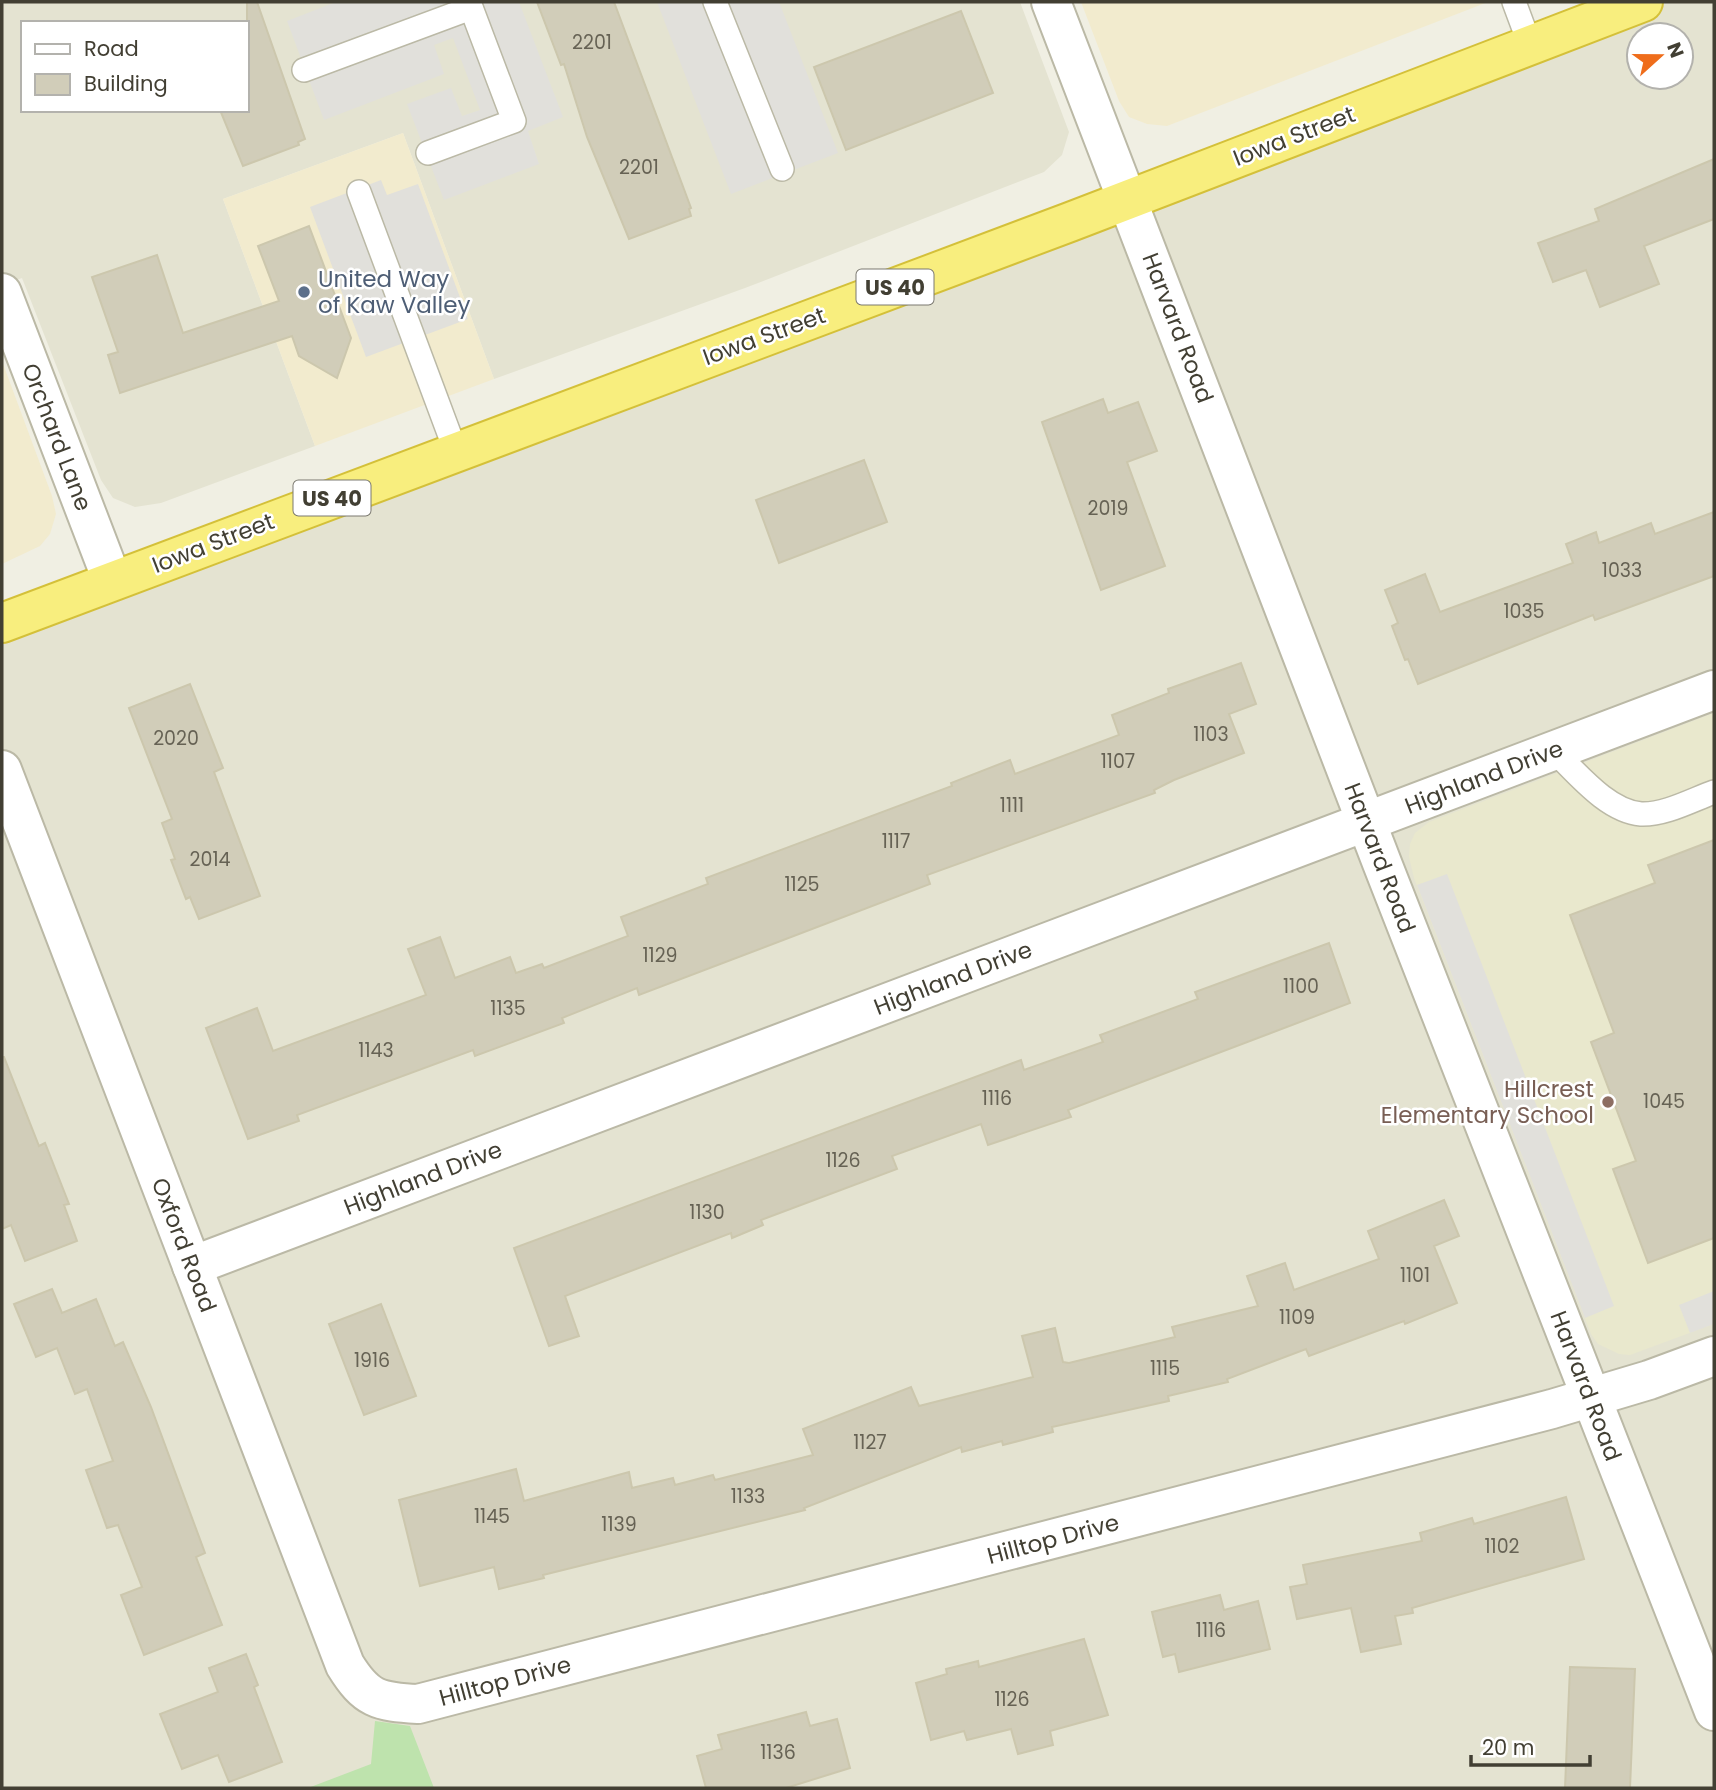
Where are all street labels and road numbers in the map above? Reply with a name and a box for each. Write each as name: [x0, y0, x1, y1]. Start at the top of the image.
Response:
street label: Iowa Street: [1228, 98, 1360, 174]
street label: Harvard Road: [1135, 248, 1221, 408]
road number: US 40: [856, 270, 934, 304]
street label: Iowa Street: [698, 299, 830, 373]
street label: Orchard Lane: [14, 359, 100, 515]
road number: US 40: [294, 480, 370, 516]
street label: Iowa Street: [147, 505, 279, 581]
street label: Highland Drive: [1400, 732, 1568, 822]
street label: Harvard Road: [1337, 778, 1423, 938]
street label: Highland Drive: [869, 933, 1037, 1023]
street label: Highland Drive: [339, 1133, 507, 1223]
street label: Oxford Road: [144, 1173, 224, 1317]
street label: Harvard Road: [1543, 1306, 1629, 1466]
street label: Hilltop Drive: [983, 1506, 1123, 1572]
street label: Hilltop Drive: [435, 1648, 575, 1714]

